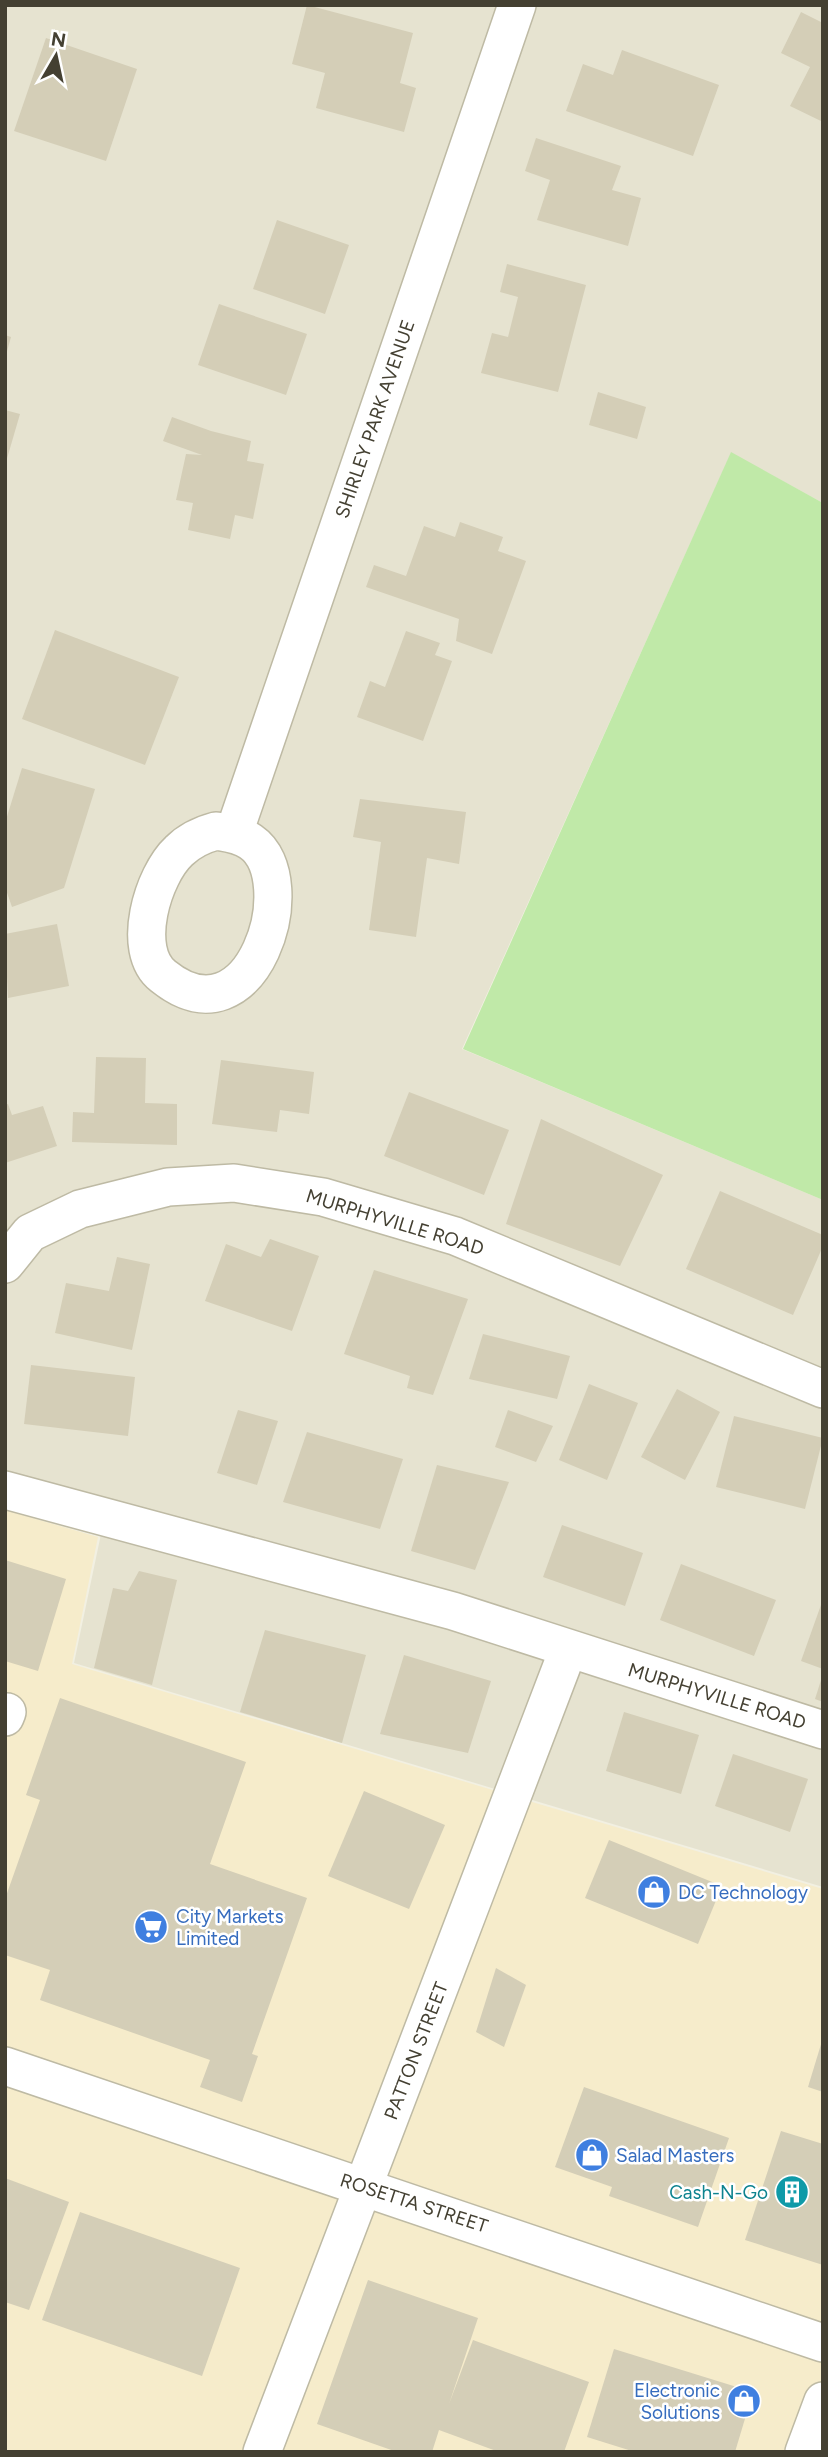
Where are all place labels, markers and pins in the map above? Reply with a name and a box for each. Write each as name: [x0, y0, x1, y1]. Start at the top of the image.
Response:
shop icon: DC Technology: [635, 1873, 673, 1911]
place label: DC Technology: [678, 1881, 808, 1904]
place label: City Markets Limited: [176, 1905, 284, 1950]
supermarket icon: City Markets Limited: [132, 1908, 170, 1946]
shop icon: Salad Masters: [573, 2136, 611, 2174]
place label: Salad Masters: [616, 2144, 735, 2167]
building icon: Cash-N-Go: [773, 2173, 811, 2211]
place label: Cash-N-Go: [669, 2181, 768, 2204]
place label: Electronic Solutions: [634, 2379, 720, 2424]
shop icon: Electronic Solutions: [725, 2382, 763, 2420]

